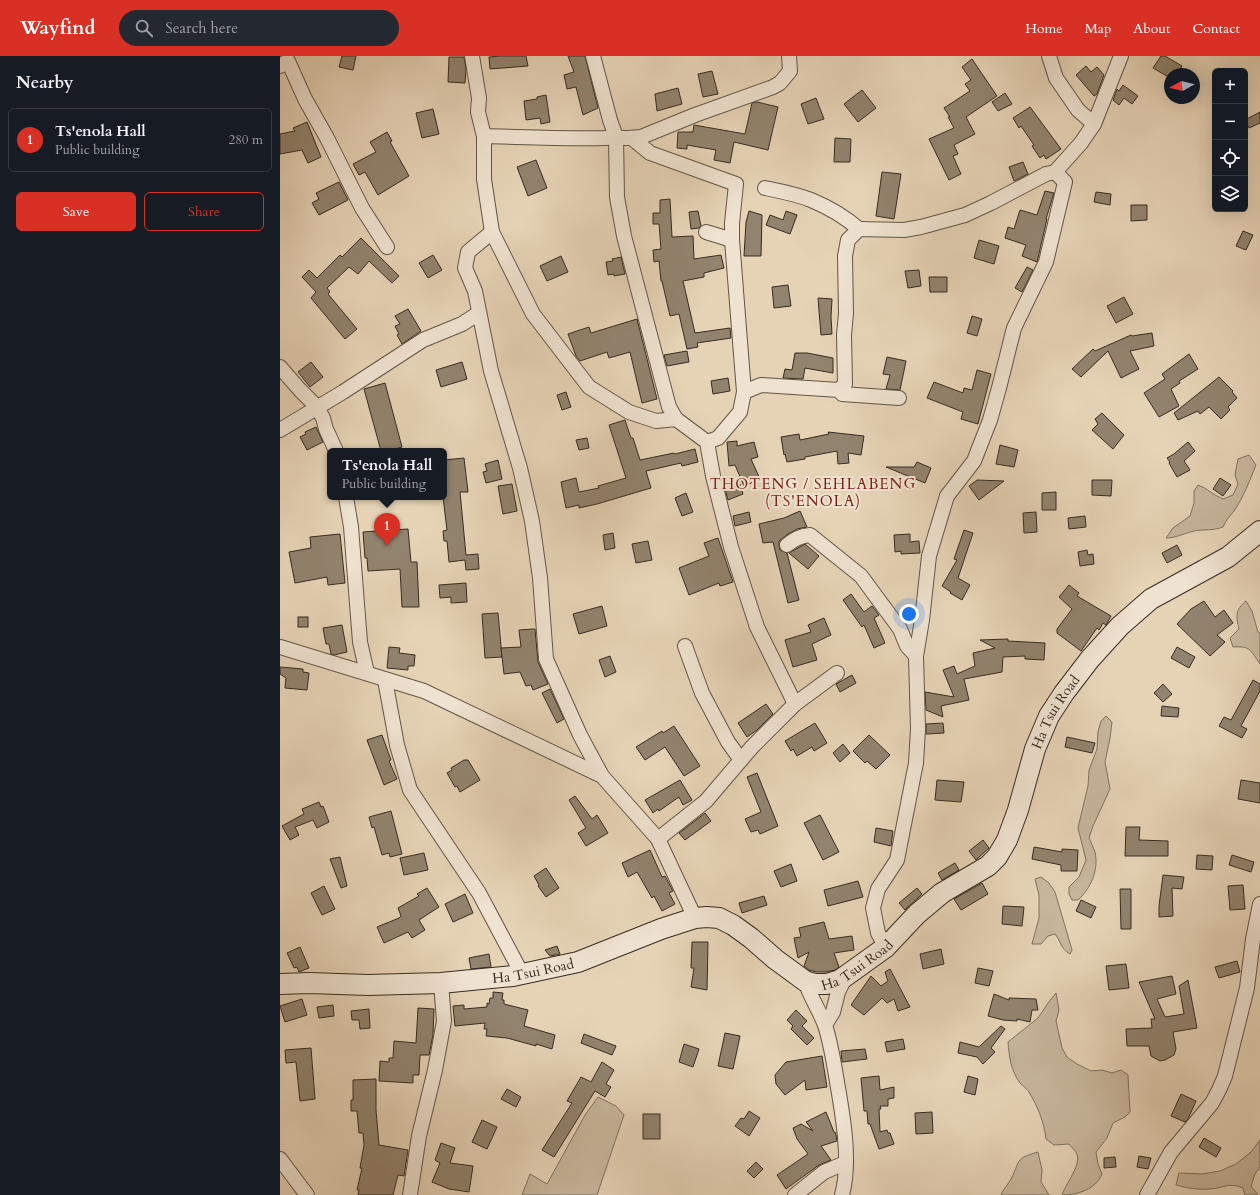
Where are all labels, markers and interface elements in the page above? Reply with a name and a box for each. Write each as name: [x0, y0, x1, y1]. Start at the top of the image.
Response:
search box: [119, 10, 399, 46]
text: Wayfind: [20, 15, 95, 41]
icon: search: [133, 17, 155, 39]
text: Search here: [165, 18, 238, 38]
text: Home: [1025, 19, 1063, 38]
text: Map: [1085, 19, 1111, 38]
text: About: [1133, 19, 1170, 38]
text: Contact: [1192, 19, 1240, 38]
north arrow: [1164, 68, 1200, 104]
map controls: [1212, 68, 1248, 212]
button: +: [1212, 68, 1248, 104]
text: Nearby: [16, 71, 73, 94]
button: −: [1212, 104, 1248, 140]
text: Ts'enola Hall: [55, 121, 146, 141]
text: 1: [27, 131, 33, 149]
text: 280 m: [229, 131, 263, 149]
button: locate: [1212, 140, 1248, 176]
text: Public building: [55, 141, 140, 159]
button: layers: [1212, 176, 1248, 212]
button: Save: [16, 192, 136, 231]
button: Share: [144, 192, 264, 231]
popup: [327, 448, 447, 500]
text: Ts'enola Hall: [342, 455, 432, 475]
district label: THOTENG / SEHLABENG (TS'ENOLA): [710, 474, 916, 511]
text: Public building: [342, 475, 426, 493]
pin: 1: [374, 513, 400, 546]
your location: [899, 604, 919, 624]
street label: Ha Tsui Road: [1027, 671, 1085, 752]
street label: Ha Tsui Road: [819, 936, 898, 995]
street label: Ha Tsui Road: [491, 954, 576, 988]

